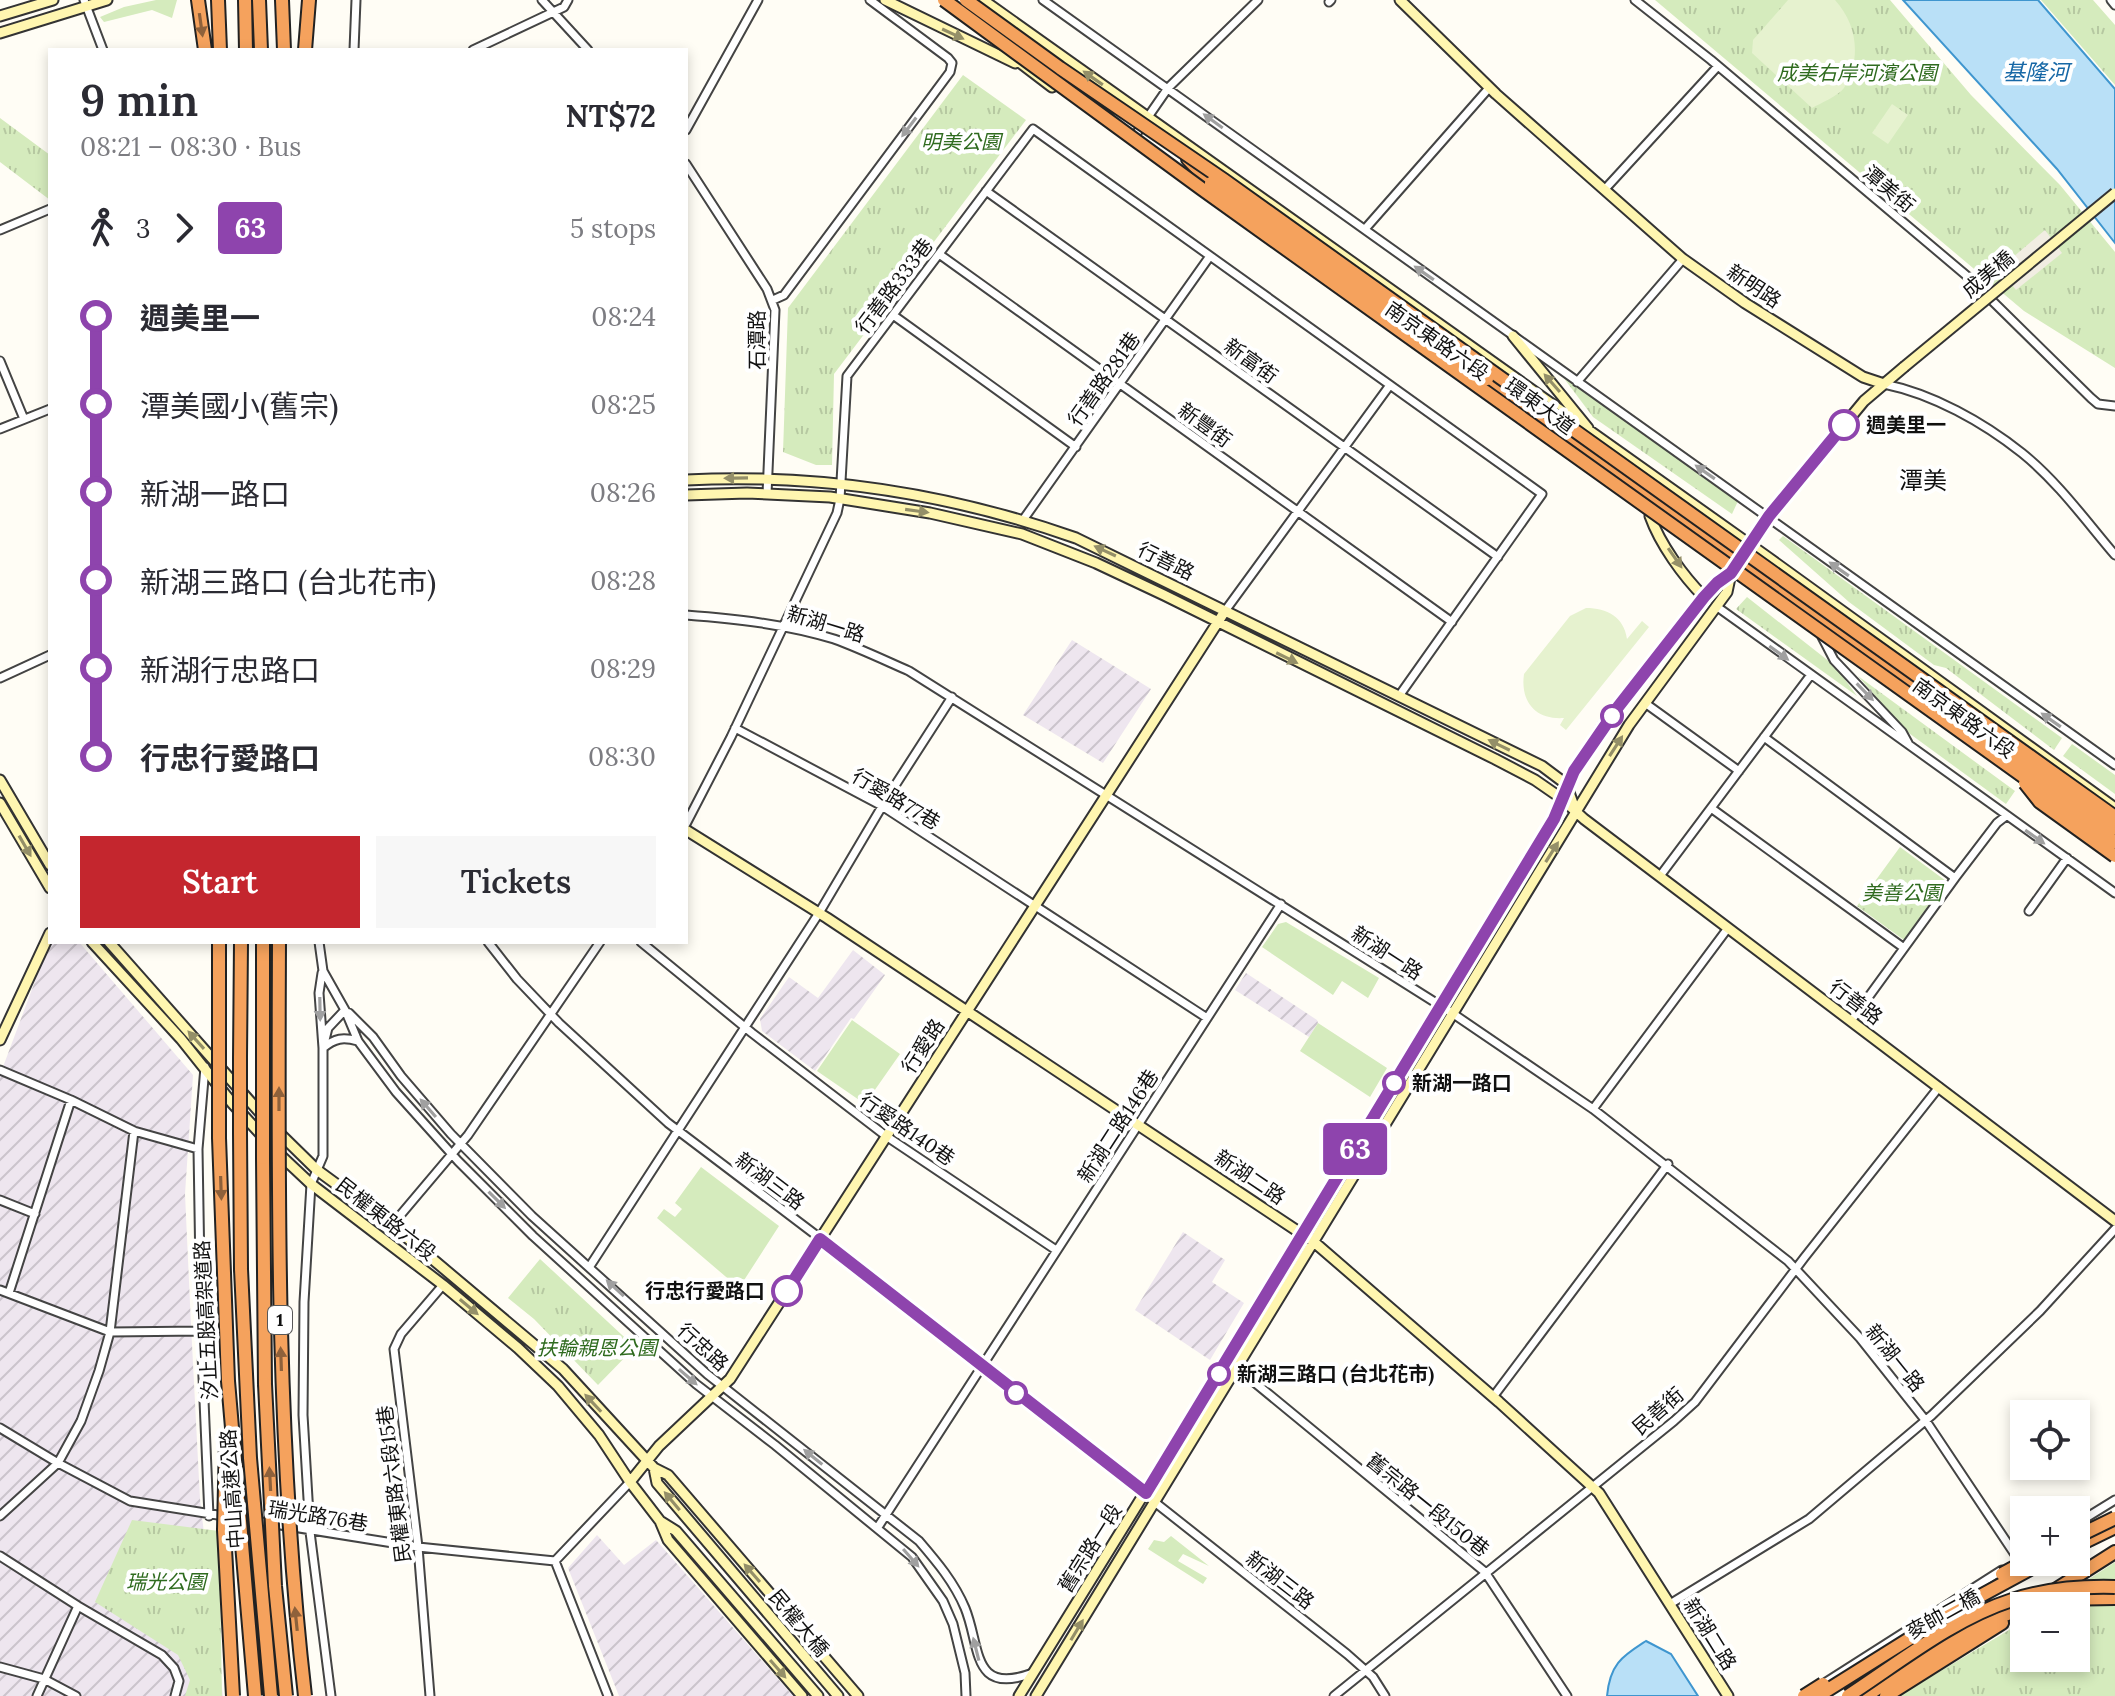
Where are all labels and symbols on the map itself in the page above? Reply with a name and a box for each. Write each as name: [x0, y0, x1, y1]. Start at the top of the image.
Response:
one-way arrow: [195, 13, 208, 38]
one-way arrow: [941, 27, 965, 41]
water label: 基隆河: [2003, 58, 2073, 86]
park label: 成美右岸河濱公園: [1777, 60, 1940, 85]
one-way arrow: [1083, 71, 1104, 86]
one-way arrow: [1202, 114, 1223, 129]
one-way arrow: [901, 116, 917, 138]
park label: 明美公園: [921, 129, 1004, 154]
street label: 潭美街: [1858, 160, 1920, 217]
street label: 行善路333巷: [849, 233, 938, 339]
street label: 成美橋: [1957, 245, 2019, 302]
street label: 新明路: [1722, 258, 1786, 313]
one-way arrow: [1413, 266, 1434, 281]
street label: 南京東路六段: [1381, 296, 1494, 385]
street label: 石潭路: [744, 310, 769, 370]
street label: 行善路281巷: [1062, 327, 1145, 431]
street label: 新富街: [1220, 333, 1283, 388]
street label: 環東大道: [1501, 372, 1580, 439]
one-way arrow: [1544, 374, 1561, 394]
street label: 新豐街: [1174, 397, 1237, 452]
marker: 週美里一: [1829, 410, 1859, 440]
place label: 週美里一: [1866, 412, 1946, 437]
one-way arrow: [1694, 465, 1715, 480]
district label: 潭美: [1899, 465, 1947, 496]
one-way arrow: [723, 472, 748, 485]
one-way arrow: [905, 505, 930, 518]
street label: 行善路: [1134, 536, 1199, 585]
one-way arrow: [1093, 545, 1117, 558]
one-way arrow: [1667, 548, 1682, 569]
one-way arrow: [1829, 562, 1850, 578]
street label: 新湖一路: [784, 600, 868, 647]
one-way arrow: [1768, 644, 1789, 660]
one-way arrow: [1276, 651, 1299, 664]
street label: 南京東路六段: [1908, 672, 2020, 763]
one-way arrow: [1856, 683, 1874, 702]
unlabelled marker: [1601, 705, 1623, 727]
one-way arrow: [2041, 713, 2062, 728]
one-way arrow: [1608, 735, 1623, 757]
one-way arrow: [1488, 738, 1511, 752]
street label: 行愛路77巷: [848, 763, 945, 835]
one-way arrow: [2025, 829, 2046, 844]
one-way arrow: [18, 835, 32, 857]
one-way arrow: [1545, 841, 1559, 863]
park label: 美善公園: [1862, 880, 1945, 905]
street label: 新湖一路: [1347, 920, 1428, 985]
street label: 行善路: [1825, 974, 1888, 1030]
one-way arrow: [314, 997, 326, 1022]
street label: 行愛路: [896, 1014, 949, 1078]
one-way arrow: [188, 1030, 205, 1050]
street label: 新湖二路146巷: [1072, 1065, 1163, 1187]
place label: 新湖一路口: [1412, 1070, 1512, 1095]
marker: 新湖一路口: [1383, 1072, 1405, 1094]
one-way arrow: [273, 1086, 285, 1111]
street label: 行愛路140巷: [855, 1087, 960, 1171]
one-way arrow: [420, 1098, 437, 1118]
line badge: 63: [1319, 1123, 1391, 1175]
street label: 新湖二路: [1210, 1144, 1290, 1209]
street label: 新湖三路: [731, 1147, 810, 1215]
street label: 民權東路六段: [331, 1172, 441, 1265]
one-way arrow: [214, 1176, 227, 1201]
one-way arrow: [487, 1190, 506, 1209]
street label: 汐止五股高架道路: [189, 1239, 222, 1401]
marker: 行忠行愛路口: [772, 1276, 802, 1306]
place label: 行忠行愛路口: [645, 1278, 765, 1303]
one-way arrow: [605, 1280, 624, 1298]
one-way arrow: [459, 1298, 479, 1315]
road number: 1: [268, 1306, 292, 1334]
street label: 行忠路: [673, 1317, 734, 1376]
street label: 新湖一路: [1861, 1319, 1930, 1397]
park label: 扶輪親恩公園: [537, 1335, 660, 1360]
one-way arrow: [274, 1346, 287, 1371]
place label: 新湖三路口 (台北花市): [1237, 1361, 1434, 1387]
marker: 新湖三路口 (台北花市): [1208, 1363, 1230, 1385]
one-way arrow: [677, 1368, 697, 1385]
unlabelled marker: [1005, 1382, 1027, 1404]
street label: 民善街: [1627, 1382, 1689, 1440]
one-way arrow: [585, 1394, 603, 1413]
street label: 民權東路六段15巷: [371, 1404, 416, 1564]
street label: 中山高速公路: [215, 1428, 248, 1550]
street label: 舊宗路一段150巷: [1362, 1448, 1495, 1562]
one-way arrow: [803, 1449, 823, 1465]
one-way arrow: [263, 1466, 276, 1491]
one-way arrow: [664, 1491, 681, 1511]
street label: 瑞光路76巷: [266, 1495, 370, 1536]
street label: 舊宗路一段: [1052, 1499, 1127, 1597]
street label: 新湖三路: [1241, 1545, 1320, 1614]
one-way arrow: [902, 1548, 920, 1567]
one-way arrow: [744, 1563, 762, 1583]
park label: 瑞光公園: [126, 1569, 209, 1594]
street label: 麥帥二橋: [1902, 1583, 1984, 1644]
street label: 民權大橋: [764, 1584, 835, 1661]
street label: 新湖二路: [1679, 1593, 1742, 1674]
one-way arrow: [290, 1606, 303, 1631]
one-way arrow: [1070, 1619, 1084, 1641]
one-way arrow: [969, 1637, 982, 1662]
one-way arrow: [769, 1658, 786, 1678]

